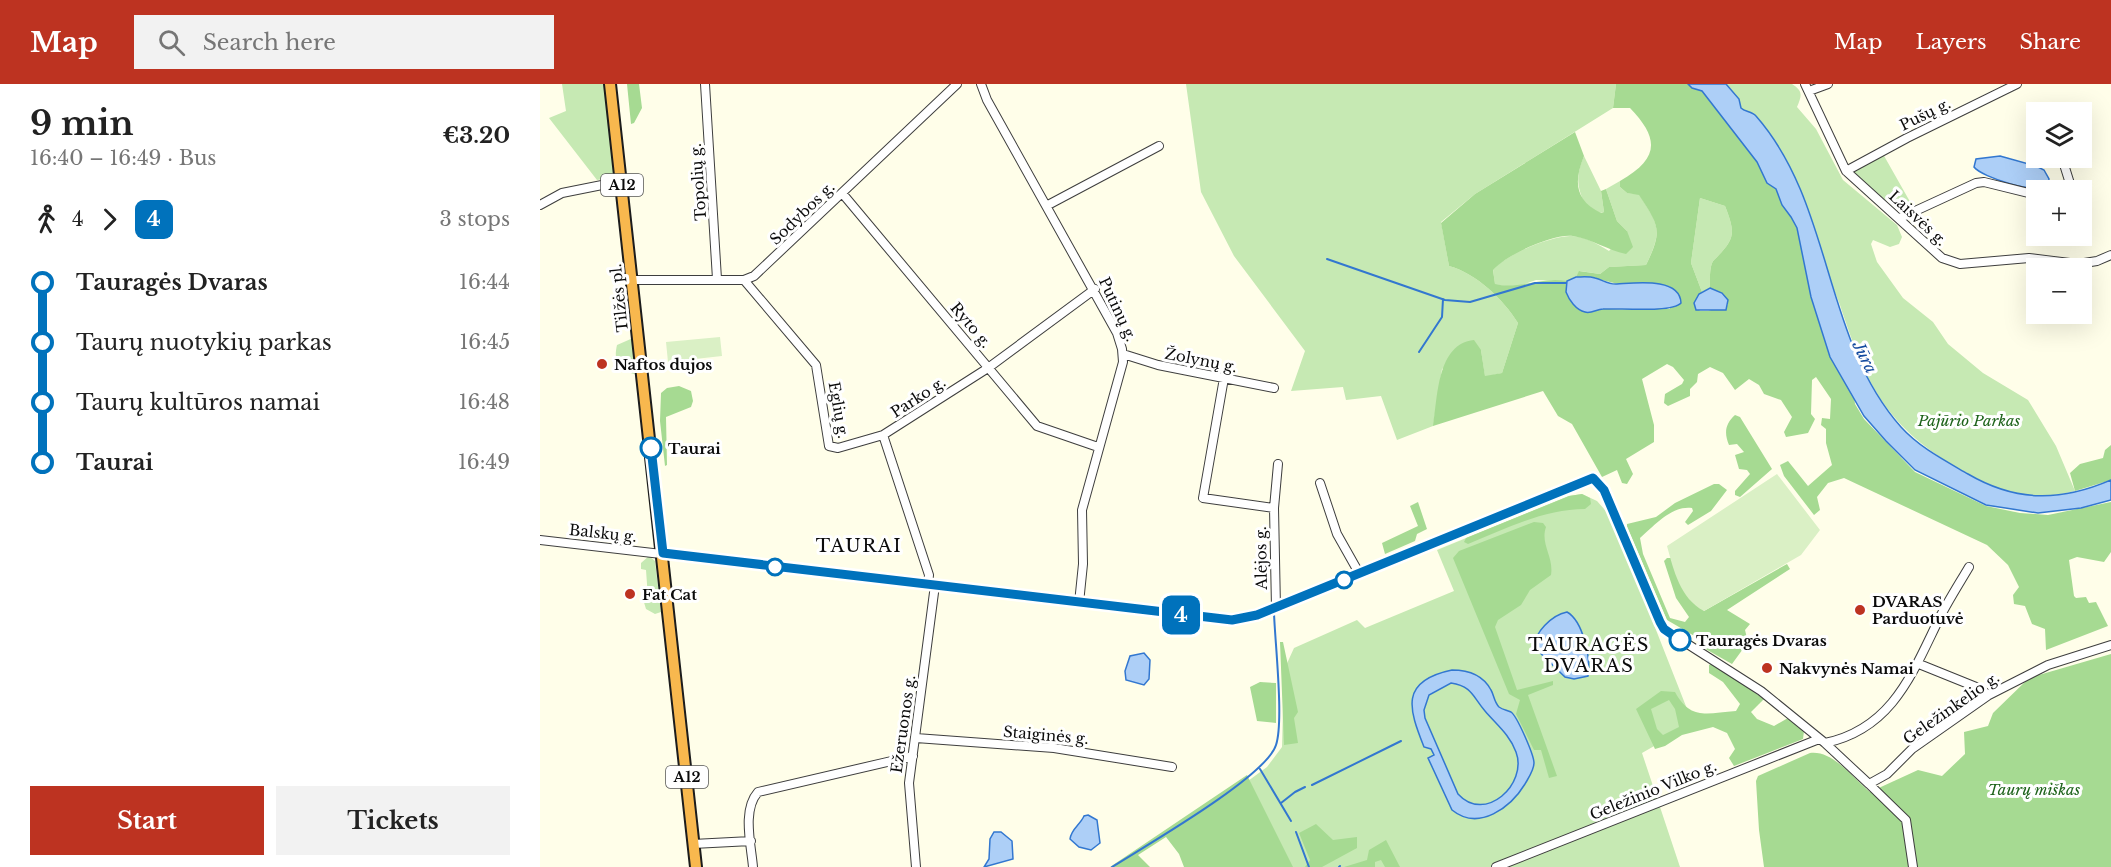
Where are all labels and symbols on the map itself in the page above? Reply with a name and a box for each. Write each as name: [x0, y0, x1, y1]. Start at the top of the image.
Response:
street label: Pušų g.: [1896, 94, 1954, 134]
street label: Topolių g.: [686, 143, 710, 221]
road number: A12: [601, 174, 643, 196]
street label: Sodybos g.: [766, 177, 838, 249]
street label: Laisvės g.: [1885, 186, 1951, 250]
street label: Tilžės pl.: [606, 263, 632, 333]
street label: Putinų g.: [1095, 274, 1141, 344]
street label: Ryto g.: [946, 298, 996, 352]
water label: Jūra: [1848, 336, 1882, 377]
street label: Žolynų g.: [1163, 344, 1239, 376]
place label: Naftos dujos: [614, 355, 712, 374]
marker: Naftos dujos: [595, 357, 609, 371]
street label: Parko g.: [887, 372, 949, 422]
street label: Eglių g.: [825, 380, 853, 440]
park label: Pajūrio Parkas: [1917, 411, 2021, 430]
marker: Taurai: [640, 437, 662, 459]
place label: Taurai: [668, 439, 721, 458]
street label: Balskų g.: [568, 520, 638, 546]
street label: Alėjos g.: [1251, 526, 1271, 591]
district label: TAURAI: [816, 535, 902, 557]
unlabelled marker: [766, 558, 784, 576]
unlabelled marker: [1335, 571, 1353, 589]
place label: Fat Cat: [642, 585, 697, 604]
marker: Fat Cat: [623, 587, 637, 601]
place label: DVARAS Parduotuvė: [1872, 592, 1964, 628]
line badge: 4: [1162, 596, 1200, 634]
marker: DVARAS Parduotuvė: [1853, 603, 1867, 617]
marker: Tauragės Dvaras: [1669, 629, 1691, 651]
place label: Tauragės Dvaras: [1696, 631, 1827, 650]
district label: TAURAGĖS DVARAS: [1528, 633, 1650, 677]
place label: Nakvynės Namai: [1779, 659, 1914, 678]
marker: Nakvynės Namai: [1760, 661, 1774, 675]
street label: Geležinkelio g.: [1899, 668, 2003, 748]
street label: Ežeruonos g.: [887, 674, 919, 774]
street label: Staiginės g.: [1002, 722, 1090, 748]
street label: Geležinio Vilko g.: [1587, 756, 1719, 824]
road number: A12: [666, 766, 708, 788]
park label: Taurų miškas: [1988, 780, 2081, 799]

